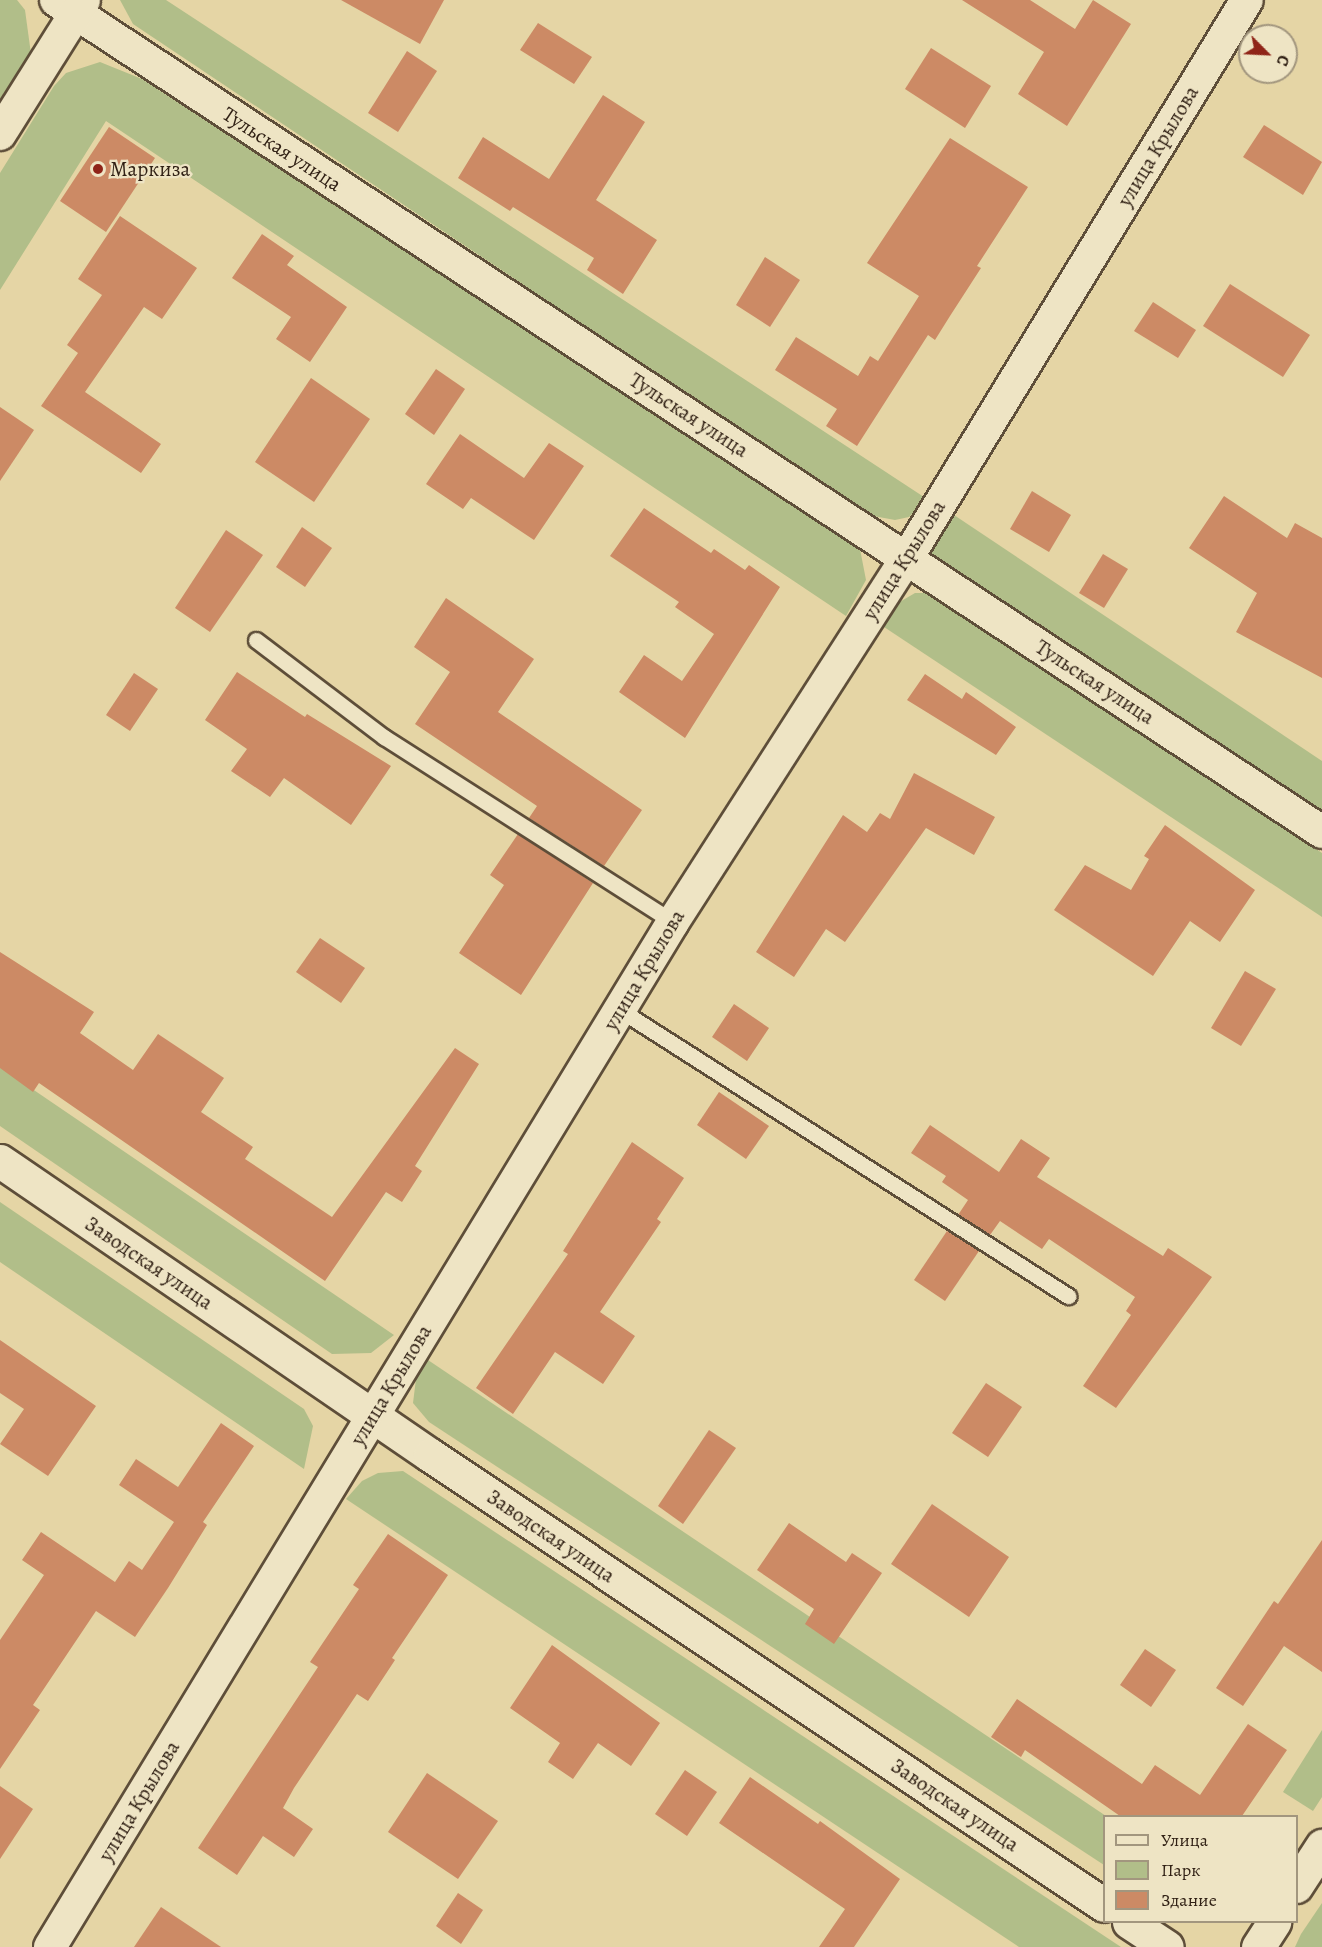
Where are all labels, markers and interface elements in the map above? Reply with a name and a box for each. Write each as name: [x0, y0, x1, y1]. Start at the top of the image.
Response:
north arrow: [1238, 24, 1298, 84]
text: С: [1271, 52, 1295, 69]
street label: улица Крылова: [1112, 81, 1204, 211]
street label: Тульская улица: [218, 101, 346, 197]
place label: Маркиза: [110, 156, 190, 182]
marker: Маркиза: [91, 162, 105, 176]
street label: Тульская улица: [625, 367, 753, 463]
street label: улица Крылова: [857, 495, 951, 625]
street label: Тульская улица: [1031, 634, 1159, 730]
street label: улица Крылова: [598, 905, 690, 1035]
street label: Заводская улица: [80, 1211, 218, 1315]
street label: улица Крылова: [345, 1320, 437, 1450]
street label: Заводская улица: [482, 1484, 620, 1588]
street label: улица Крылова: [93, 1736, 185, 1866]
street label: Заводская улица: [886, 1753, 1024, 1857]
legend: [1103, 1815, 1298, 1923]
text: Улица: [1161, 1828, 1208, 1852]
text: Парк: [1161, 1858, 1201, 1882]
text: Здание: [1161, 1888, 1217, 1912]

